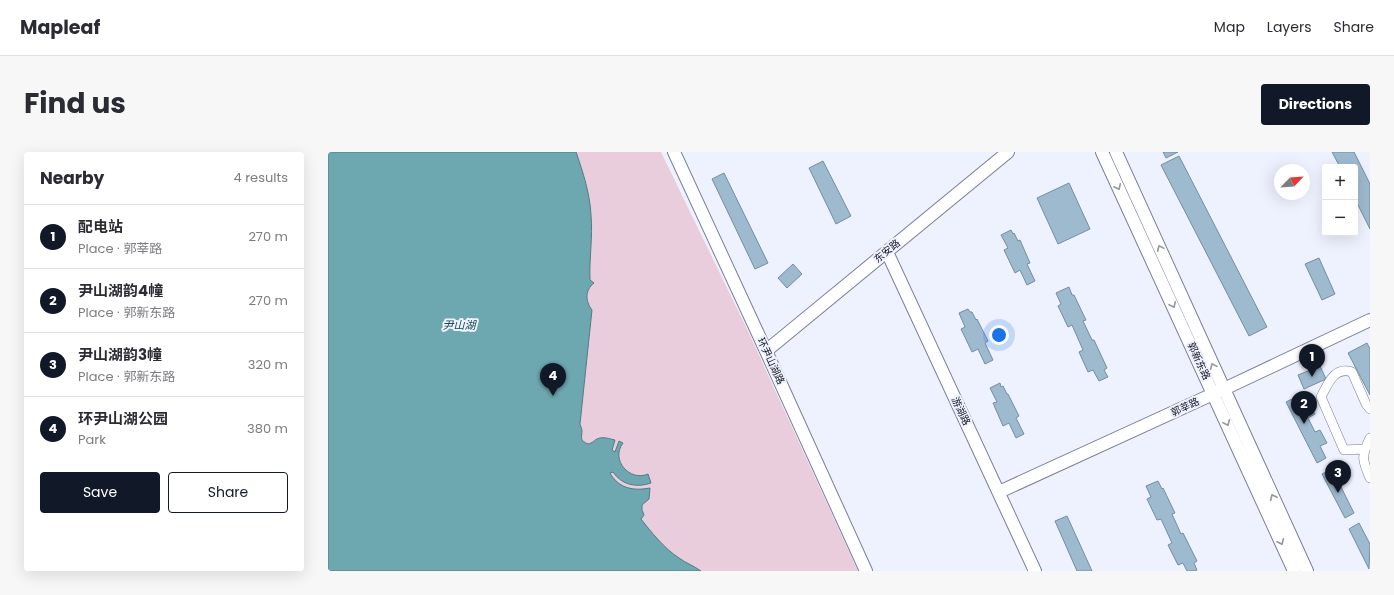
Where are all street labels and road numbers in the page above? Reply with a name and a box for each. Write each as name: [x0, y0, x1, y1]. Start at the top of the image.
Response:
street label: 东安路: [871, 236, 903, 266]
street label: 环尹山湖路: [754, 335, 788, 387]
street label: 郭新东路: [1184, 340, 1214, 382]
street label: 游湖路: [948, 394, 974, 428]
street label: 郭莘路: [1168, 394, 1202, 420]

